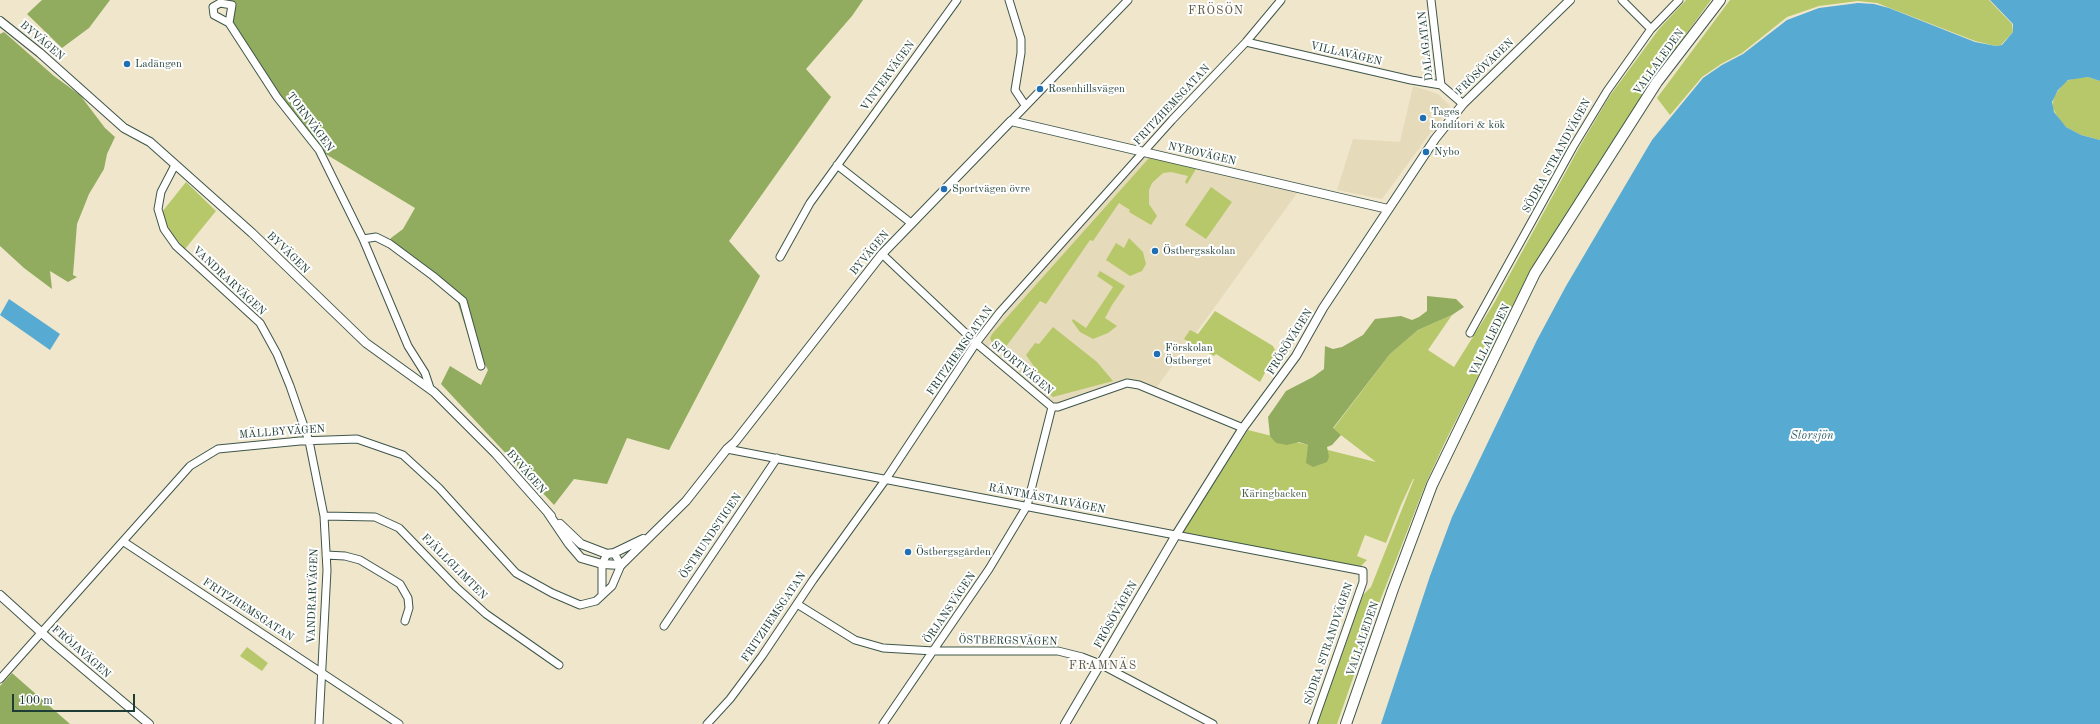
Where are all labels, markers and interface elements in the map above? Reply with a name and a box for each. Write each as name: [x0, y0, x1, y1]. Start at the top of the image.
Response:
district label: FRÖSÖN: [1188, 4, 1244, 18]
street label: DALAGATAN: [1416, 10, 1436, 82]
street label: BYVÄGEN: [17, 19, 67, 63]
street label: VALLALEDEN: [1631, 27, 1687, 97]
street label: FRÖSÖVÄGEN: [1453, 36, 1517, 98]
street label: VINTERVÄGEN: [858, 38, 918, 114]
street label: VILLAVÄGEN: [1309, 39, 1383, 69]
place label: Ladängen: [135, 57, 182, 71]
marker: Ladängen: [122, 59, 132, 69]
street label: FRITZHEMSGATAN: [1131, 62, 1213, 148]
place label: Rosenhillsvägen: [1048, 82, 1125, 96]
marker: Rosenhillsvägen: [1035, 84, 1045, 94]
street label: TORNVÄGEN: [283, 90, 337, 154]
street label: SÖDRA STRANDVÄGEN: [1520, 96, 1594, 216]
place label: Tages konditori & kök: [1431, 105, 1505, 131]
marker: Tages konditori & kök: [1418, 113, 1428, 123]
street label: NYBOVÄGEN: [1167, 140, 1237, 168]
place label: Nybo: [1434, 145, 1459, 159]
marker: Nybo: [1421, 147, 1431, 157]
place label: Sportvägen övre: [952, 182, 1030, 196]
marker: Sportvägen övre: [939, 184, 949, 194]
street label: BYVÄGEN: [848, 228, 892, 278]
street label: BYVÄGEN: [264, 230, 312, 276]
street label: VANDRARVÄGEN: [190, 244, 268, 318]
place label: Östbergsskolan: [1163, 244, 1236, 258]
marker: Östbergsskolan: [1150, 246, 1160, 256]
street label: VALLALEDEN: [1467, 302, 1513, 378]
street label: FRITZHEMSGATAN: [924, 304, 996, 398]
street label: FRÖSÖVÄGEN: [1264, 307, 1316, 377]
street label: SPORTVÄGEN: [988, 338, 1056, 398]
place label: Förskolan Östberget: [1165, 341, 1213, 367]
marker: Förskolan Östberget: [1152, 349, 1162, 359]
street label: MÄLLBYVÄGEN: [239, 422, 325, 442]
water label: Storsjön: [1790, 429, 1834, 443]
street label: BYVÄGEN: [503, 447, 549, 497]
street label: RÄNTMÄSTARVÄGEN: [987, 481, 1107, 517]
park label: Käringbacken: [1241, 487, 1307, 501]
street label: ÖSTMUNDSTIGEN: [678, 491, 744, 581]
street label: FJÄLLGLIMTEN: [418, 531, 490, 603]
place label: Östbergsgården: [916, 545, 991, 559]
marker: Östbergsgården: [903, 547, 913, 557]
street label: VANDRARVÄGEN: [305, 548, 321, 644]
street label: FRITZHEMSGATAN: [739, 569, 809, 665]
street label: ÖRJANSVÄGEN: [921, 570, 979, 646]
street label: FRITZHEMSGATAN: [200, 576, 296, 644]
street label: FRÖSÖVÄGEN: [1091, 579, 1141, 651]
street label: SÖDRA STRANDVÄGEN: [1302, 581, 1356, 707]
street label: VALLALEDEN: [1344, 600, 1382, 678]
street label: FRÖJAVÄGEN: [49, 623, 113, 681]
street label: ÖSTBERGSVÄGEN: [958, 634, 1058, 648]
district label: FRAMNÄS: [1069, 659, 1137, 673]
scale bar: [14, 686, 137, 712]
text: 100 m: [19, 695, 53, 707]

